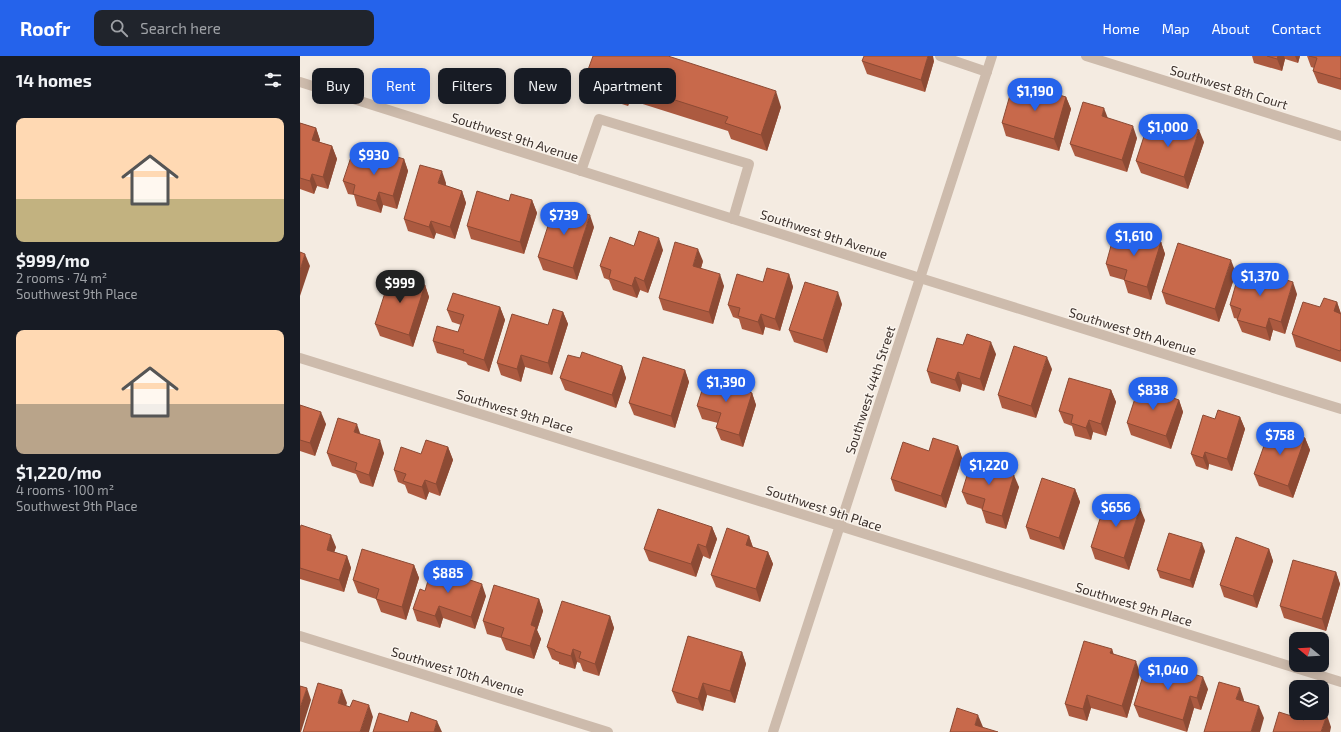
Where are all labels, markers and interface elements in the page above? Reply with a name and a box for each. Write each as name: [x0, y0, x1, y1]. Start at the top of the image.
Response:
search box: [94, 10, 374, 46]
text: Roofr: [20, 17, 70, 40]
icon: search: [108, 17, 130, 39]
text: Search here: [140, 19, 221, 37]
text: Home: [1103, 20, 1140, 37]
text: Map: [1162, 20, 1190, 37]
text: About: [1212, 20, 1250, 37]
text: Contact: [1272, 20, 1321, 37]
street label: Southwest 8th Court: [1168, 61, 1290, 113]
chip: Buy: [312, 68, 364, 104]
chip: Rent: [372, 68, 430, 104]
chip: Filters: [438, 68, 506, 104]
chip: New: [514, 68, 571, 104]
chip: Apartment: [579, 68, 676, 104]
icon: filters: [262, 69, 284, 91]
text: 14 homes: [16, 70, 92, 90]
pin: $1,190: [1002, 78, 1068, 112]
text: $1,190: [1016, 83, 1054, 99]
street label: Southwest 9th Avenue: [449, 109, 581, 165]
pin: $1,000: [1135, 114, 1201, 148]
text: $1,000: [1148, 119, 1188, 135]
pin: $930: [350, 142, 398, 176]
icon: home: [114, 144, 186, 216]
text: $930: [359, 147, 389, 163]
pin: $739: [540, 202, 588, 236]
street label: Southwest 9th Avenue: [758, 206, 890, 262]
text: $739: [549, 207, 579, 223]
pin: $1,610: [1101, 223, 1167, 257]
text: $1,610: [1115, 228, 1153, 244]
text: $999/mo: [16, 250, 90, 270]
pin: $1,370: [1227, 263, 1293, 297]
text: $1,370: [1241, 268, 1279, 284]
text: 2 rooms · 74 m²: [16, 270, 107, 286]
pin: $999: [376, 270, 424, 304]
text: $999: [385, 275, 415, 291]
text: Southwest 9th Place: [16, 286, 137, 302]
street label: Southwest 9th Avenue: [1067, 304, 1199, 358]
street label: Southwest 44th Street: [842, 324, 898, 456]
icon: home: [114, 356, 186, 428]
pin: $1,390: [693, 369, 759, 403]
text: $1,390: [706, 374, 746, 390]
pin: $838: [1129, 377, 1177, 411]
text: $838: [1137, 382, 1169, 398]
street label: Southwest 9th Place: [455, 386, 575, 436]
pin: $758: [1256, 422, 1304, 456]
text: $758: [1265, 427, 1295, 443]
pin: $1,220: [956, 452, 1022, 486]
text: $1,220: [969, 457, 1009, 473]
text: $1,220/mo: [16, 462, 102, 482]
text: 4 rooms · 100 m²: [16, 482, 114, 498]
street label: Southwest 9th Place: [764, 482, 884, 534]
pin: $656: [1092, 494, 1140, 528]
text: Southwest 9th Place: [16, 498, 137, 514]
text: $656: [1101, 499, 1131, 515]
pin: $885: [424, 560, 472, 594]
text: $885: [433, 565, 463, 581]
street label: Southwest 9th Place: [1074, 579, 1194, 629]
north arrow: [1289, 632, 1329, 672]
map controls: [1289, 632, 1329, 720]
street label: Southwest 10th Avenue: [389, 643, 527, 699]
pin: $1,040: [1135, 657, 1201, 691]
text: $1,040: [1148, 662, 1189, 678]
button: layers: [1289, 680, 1329, 720]

